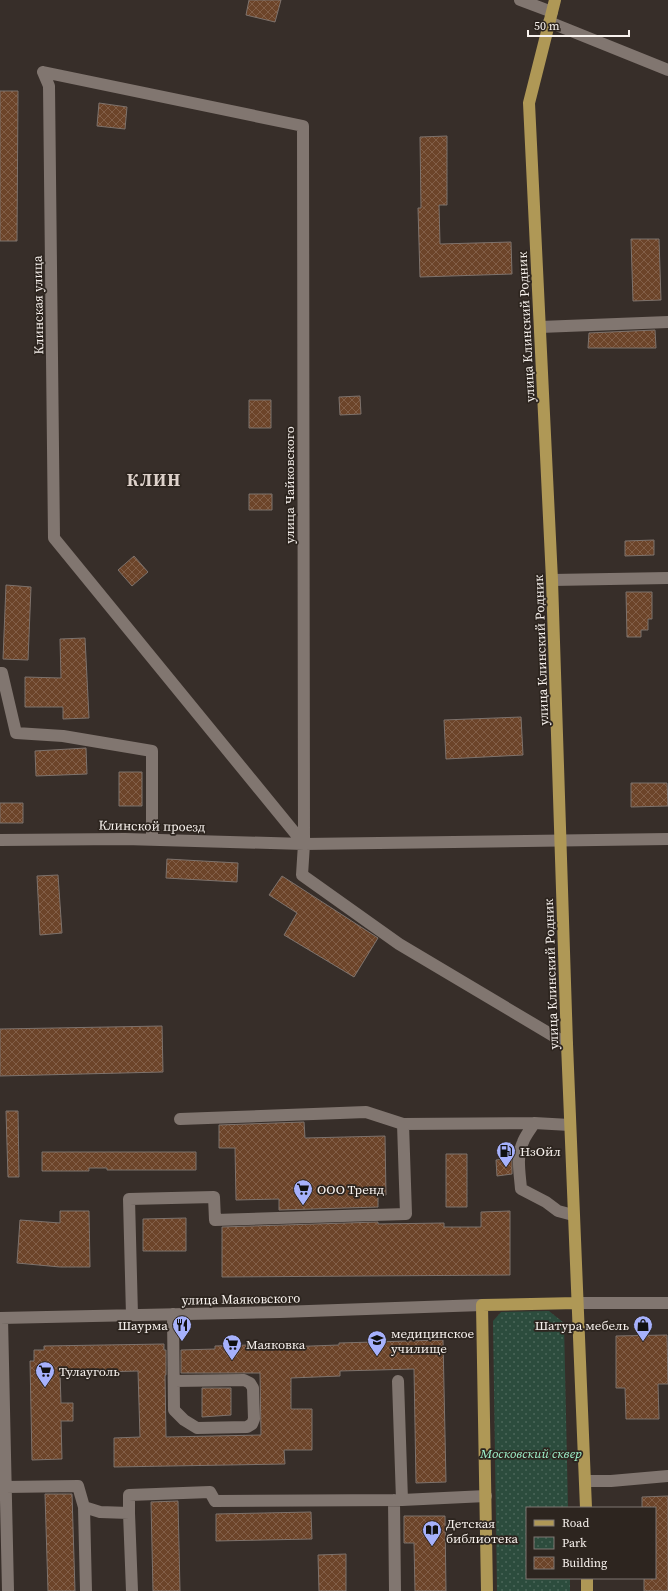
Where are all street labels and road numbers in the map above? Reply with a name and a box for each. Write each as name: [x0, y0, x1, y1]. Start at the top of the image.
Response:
street label: улица Клинский Родник: [514, 251, 538, 403]
street label: Клинская улица: [29, 255, 47, 355]
street label: улица Чайковского: [281, 426, 298, 544]
street label: улица Клинский Родник: [530, 574, 552, 726]
street label: Клинской проезд: [99, 817, 205, 835]
street label: улица Клинский Родник: [540, 898, 562, 1050]
street label: улица Маяковского: [181, 1289, 301, 1309]

